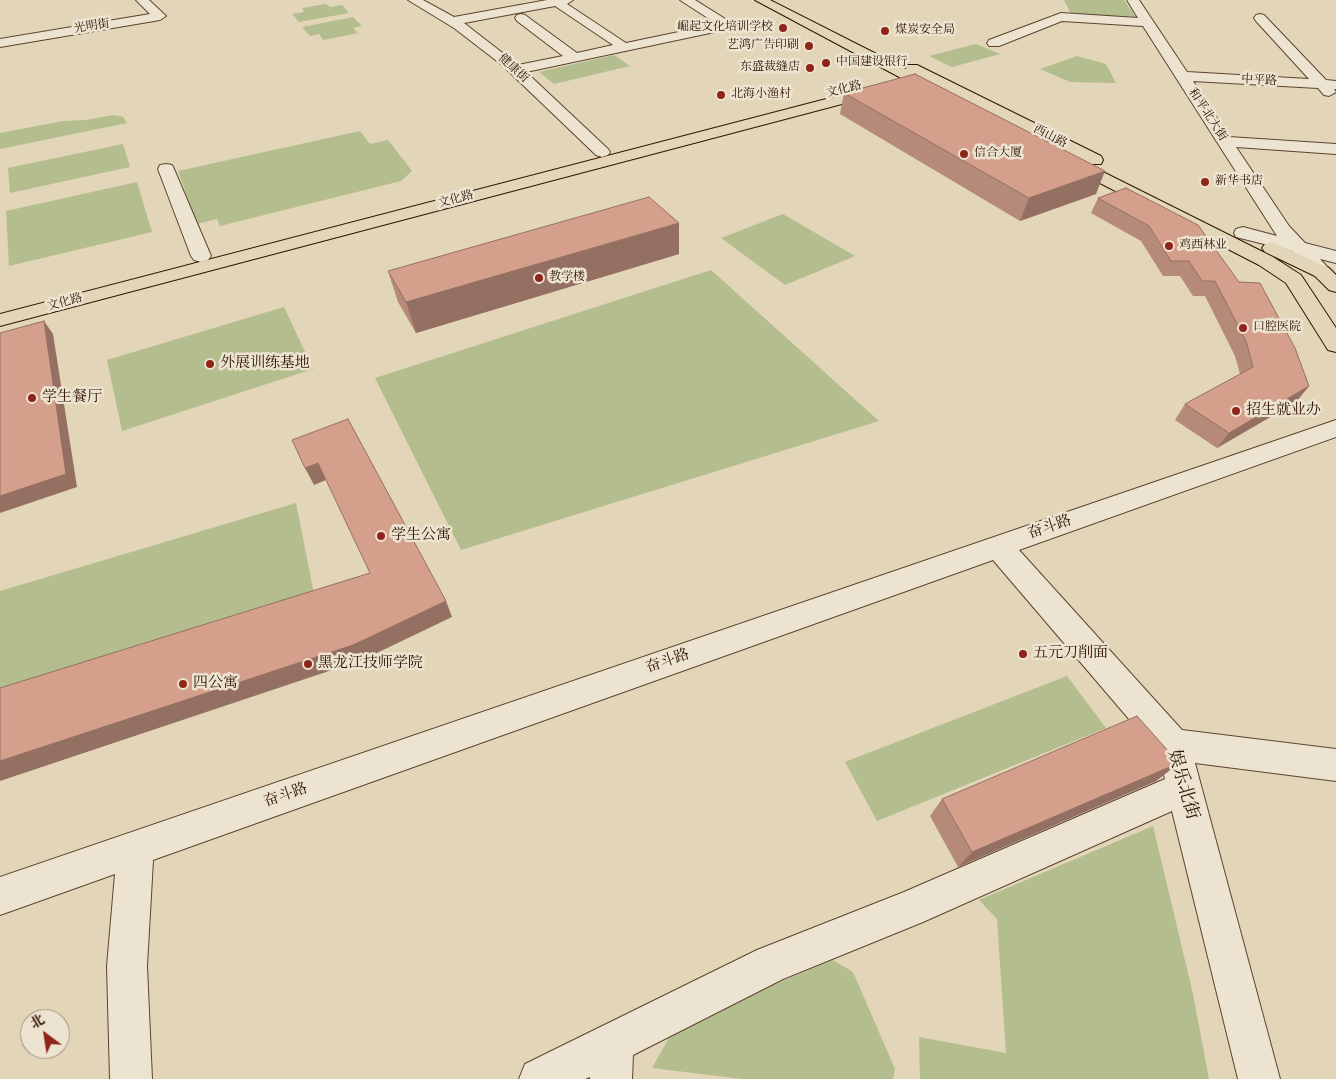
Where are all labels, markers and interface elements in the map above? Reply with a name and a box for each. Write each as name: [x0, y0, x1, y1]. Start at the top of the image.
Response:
street label: 光明街: [73, 17, 111, 37]
place label: 崛起文化培训学校: [677, 21, 773, 35]
marker: 崛起文化培训学校: [777, 22, 789, 34]
place label: 煤炭安全局: [895, 24, 955, 38]
marker: 煤炭安全局: [879, 25, 891, 37]
place label: 艺鸿广告印刷: [727, 39, 799, 53]
marker: 艺鸿广告印刷: [803, 40, 815, 52]
street label: 健康街: [495, 52, 531, 86]
place label: 中国建设银行: [836, 56, 908, 70]
marker: 中国建设银行: [820, 57, 832, 69]
place label: 东盛裁缝店: [740, 61, 800, 75]
marker: 东盛裁缝店: [804, 62, 816, 74]
street label: 中平路: [1241, 73, 1277, 89]
street label: 文化路: [825, 79, 863, 101]
street label: 和平北大街: [1185, 86, 1229, 144]
place label: 北海小渔村: [731, 88, 791, 102]
marker: 北海小渔村: [715, 89, 727, 101]
street label: 西山路: [1031, 122, 1069, 152]
place label: 信合大厦: [974, 147, 1022, 161]
marker: 信合大厦: [958, 148, 970, 160]
place label: 新华书店: [1215, 175, 1263, 189]
marker: 新华书店: [1199, 176, 1211, 188]
street label: 文化路: [437, 188, 475, 212]
place label: 鸡西林业: [1179, 239, 1227, 253]
marker: 鸡西林业: [1163, 240, 1175, 252]
place label: 教学楼: [549, 271, 585, 285]
marker: 教学楼: [533, 272, 545, 284]
street label: 文化路: [46, 291, 84, 315]
place label: 口腔医院: [1253, 321, 1301, 335]
marker: 口腔医院: [1237, 322, 1249, 334]
place label: 外展训练基地: [220, 355, 310, 373]
marker: 外展训练基地: [204, 358, 216, 370]
place label: 学生餐厅: [42, 389, 102, 407]
marker: 学生餐厅: [26, 392, 38, 404]
place label: 招生就业办: [1246, 402, 1321, 420]
marker: 招生就业办: [1230, 405, 1242, 417]
street label: 奋斗路: [1026, 512, 1074, 544]
place label: 学生公寓: [391, 527, 451, 545]
marker: 学生公寓: [375, 530, 387, 542]
place label: 五元刀削面: [1033, 645, 1108, 663]
street label: 奋斗路: [644, 646, 692, 678]
marker: 五元刀削面: [1017, 648, 1029, 660]
place label: 黑龙江技师学院: [318, 655, 423, 673]
marker: 黑龙江技师学院: [302, 658, 314, 670]
place label: 四公寓: [193, 675, 238, 693]
marker: 四公寓: [177, 678, 189, 690]
street label: 娱乐北街: [1162, 747, 1202, 823]
street label: 奋斗路: [262, 780, 310, 812]
north arrow: [20, 1009, 70, 1059]
text: 北: [27, 1011, 48, 1033]

